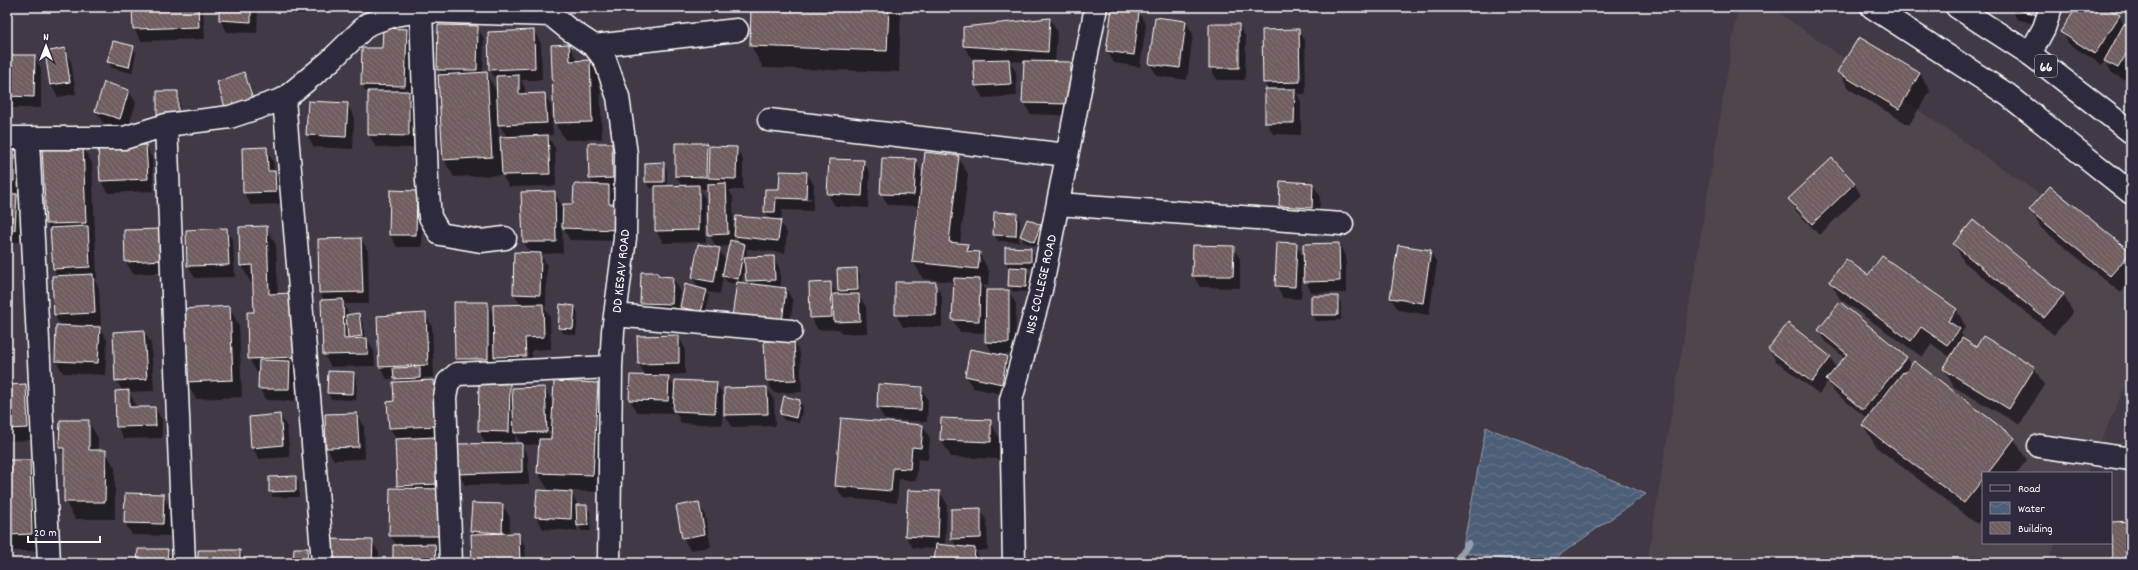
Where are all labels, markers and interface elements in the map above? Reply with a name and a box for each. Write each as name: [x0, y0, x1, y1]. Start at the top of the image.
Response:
north arrow: [26, 26, 66, 66]
text: N: [43, 30, 49, 46]
road number: 66: [2035, 55, 2057, 77]
street label: DD KESAV ROAD: [608, 228, 636, 314]
street label: NSS COLLEGE ROAD: [1021, 233, 1063, 336]
legend: [1982, 472, 2112, 544]
text: Road: [2018, 481, 2040, 498]
text: Water: [2018, 501, 2045, 518]
scale bar: [28, 518, 100, 544]
text: Building: [2018, 521, 2053, 538]
text: 20 m: [34, 525, 57, 542]

